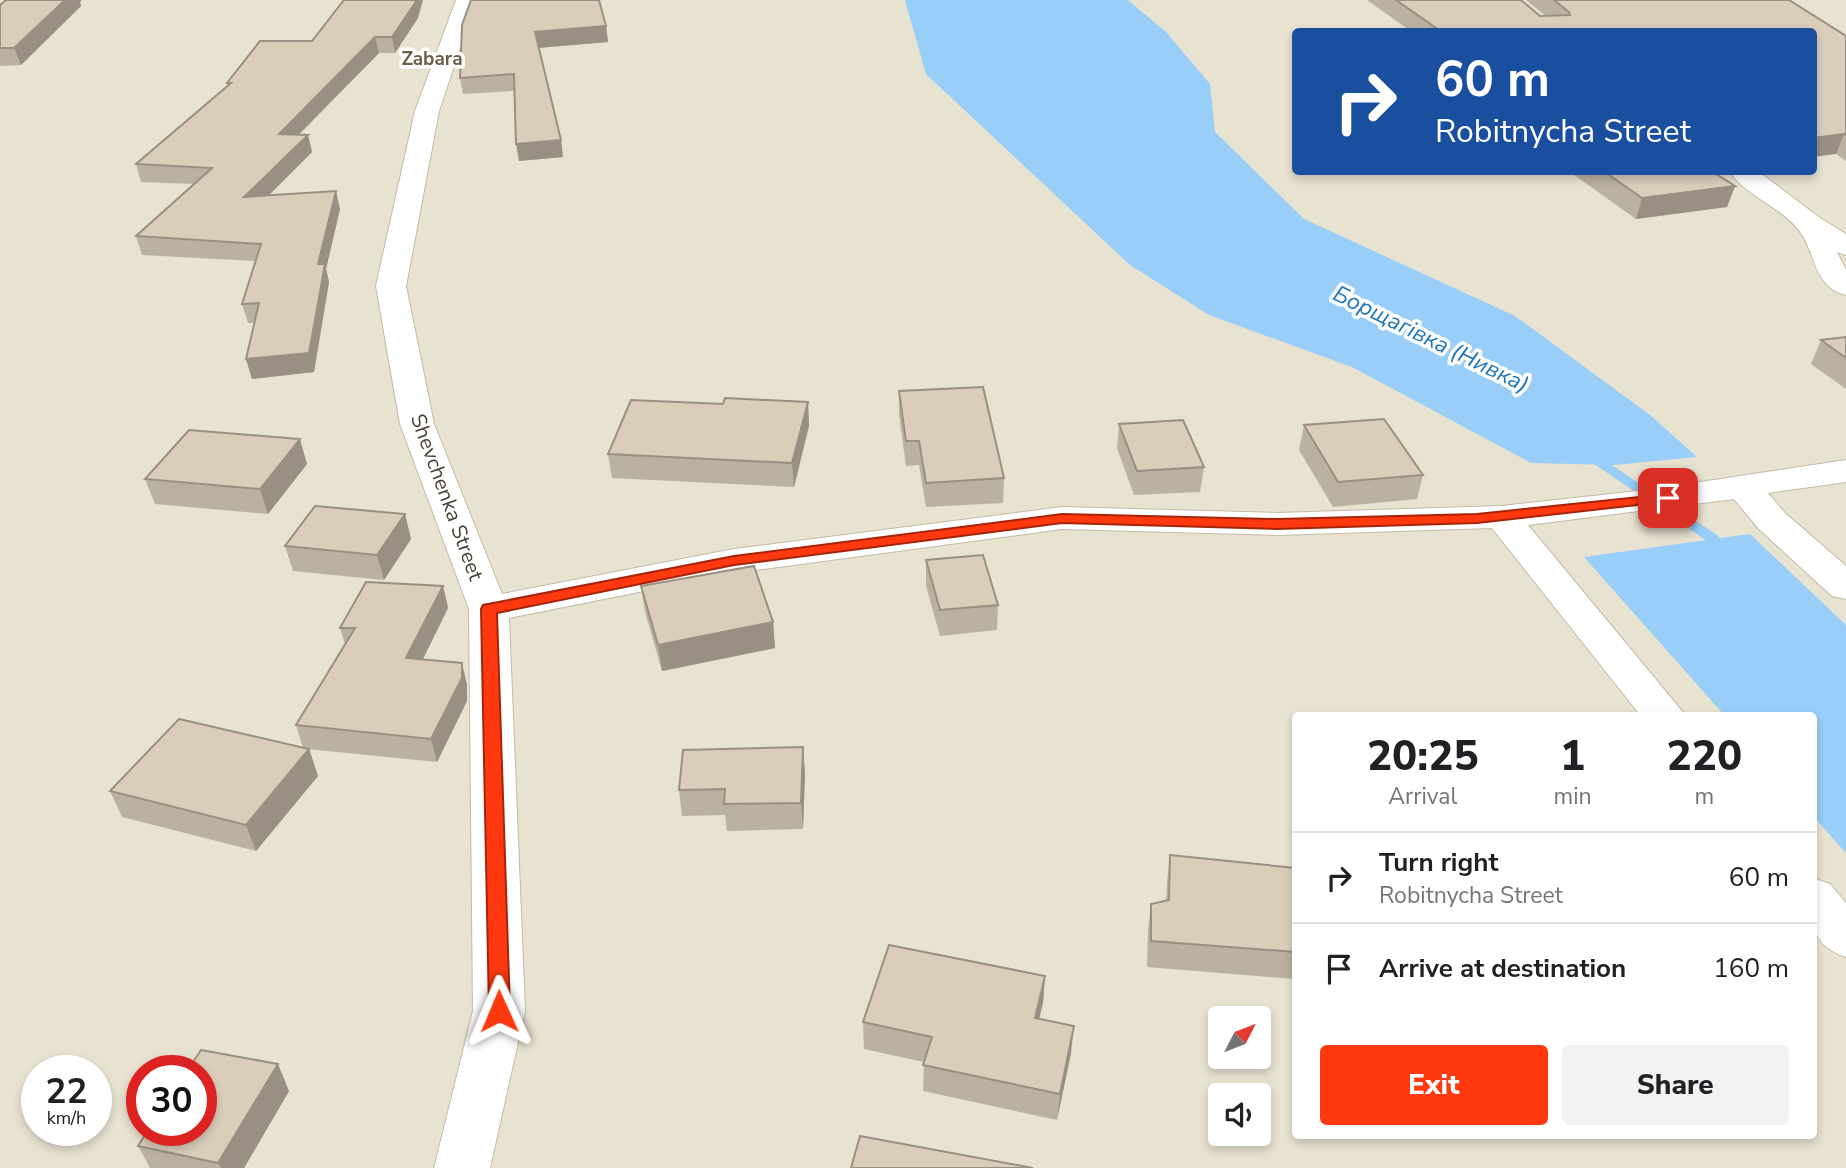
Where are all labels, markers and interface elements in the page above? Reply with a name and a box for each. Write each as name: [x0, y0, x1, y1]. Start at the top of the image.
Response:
district label: Zabara: [401, 46, 463, 72]
text: 60 m: [1435, 46, 1550, 113]
icon: right: [1320, 56, 1411, 147]
text: Robitnycha Street: [1435, 110, 1691, 153]
water label: Борщагівка (Нивка): [1328, 278, 1534, 400]
street label: Shevchenka Street: [404, 410, 490, 585]
pin: [1638, 468, 1698, 528]
icon: arrive: [1649, 479, 1687, 517]
text: 20:25: [1367, 728, 1479, 785]
text: 1: [1560, 728, 1585, 785]
text: 220: [1667, 728, 1742, 785]
text: Arrival: [1388, 781, 1457, 812]
text: min: [1554, 781, 1592, 812]
text: m: [1694, 781, 1714, 812]
text: Turn right: [1379, 845, 1498, 880]
icon: right: [1320, 859, 1358, 897]
text: 60 m: [1729, 860, 1789, 895]
text: Robitnycha Street: [1379, 880, 1563, 911]
icon: arrive: [1320, 950, 1358, 988]
text: Arrive at destination: [1379, 951, 1626, 986]
text: 160 m: [1713, 951, 1789, 986]
position arrow: [462, 974, 536, 1048]
north arrow: [1208, 1006, 1270, 1069]
map controls: [1208, 1006, 1271, 1146]
button: Exit: [1320, 1045, 1548, 1125]
button: Share: [1562, 1045, 1789, 1125]
speed limit sign: 30: [126, 1055, 217, 1146]
text: 22: [45, 1068, 88, 1115]
button: sound: [1208, 1083, 1271, 1146]
text: km/h: [47, 1106, 86, 1130]

